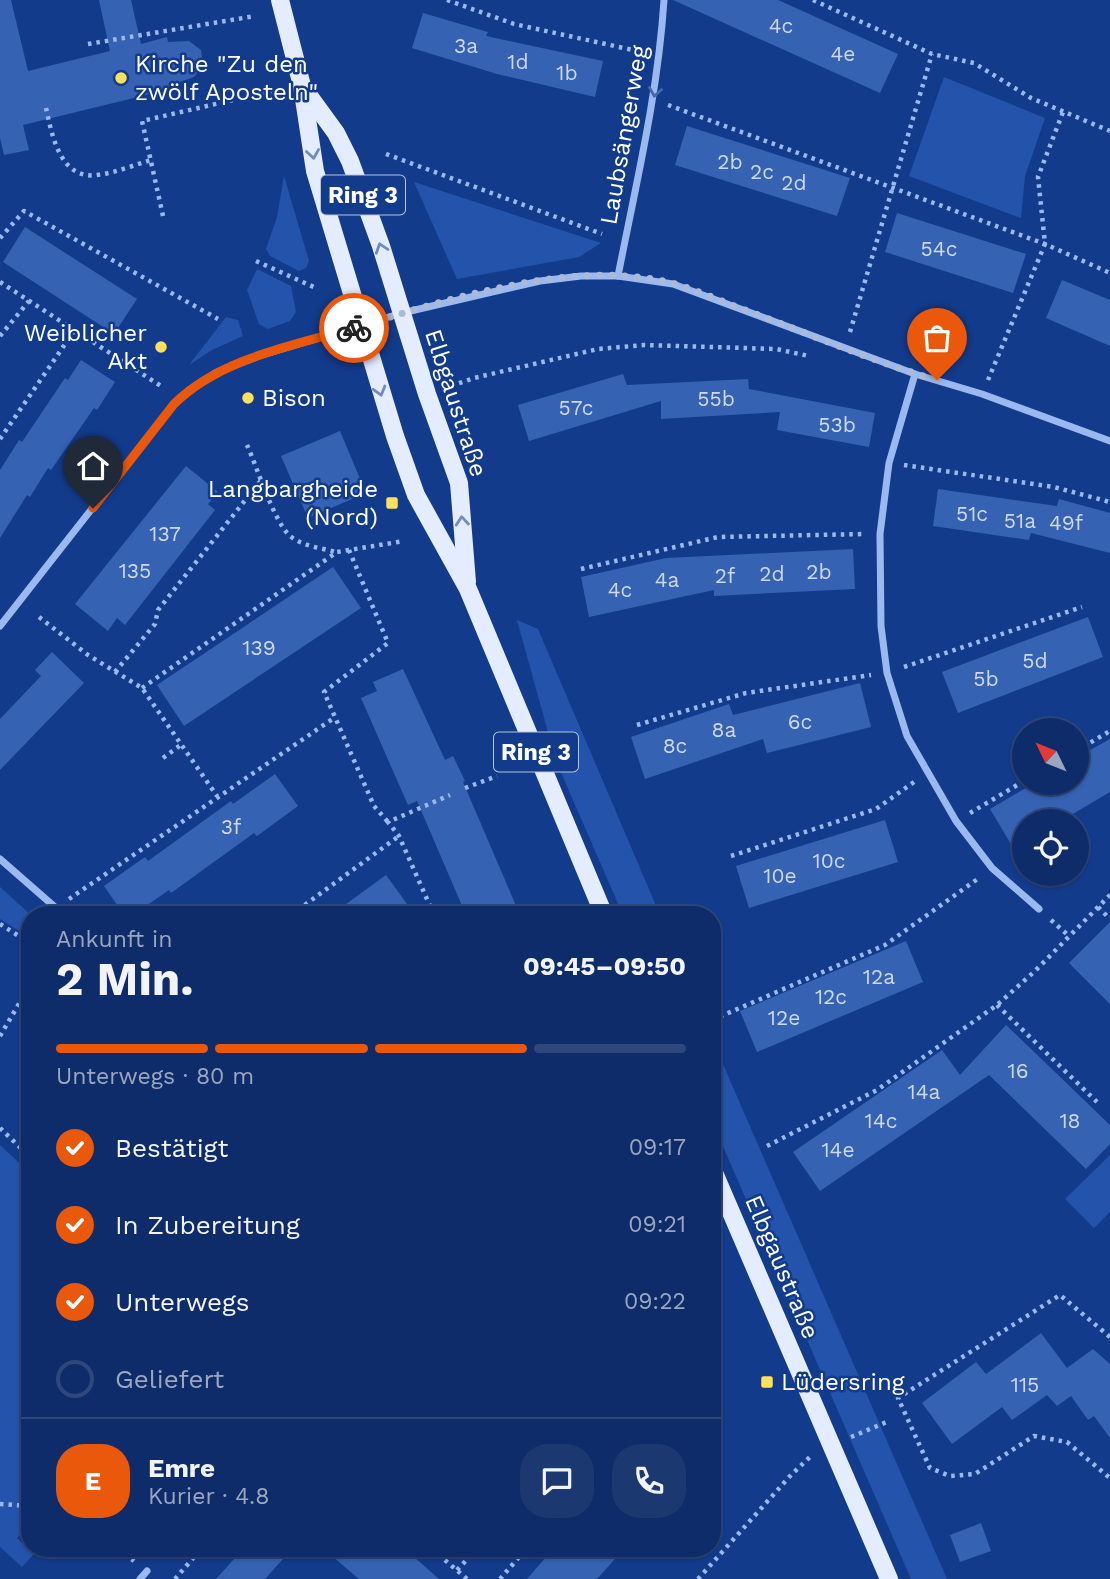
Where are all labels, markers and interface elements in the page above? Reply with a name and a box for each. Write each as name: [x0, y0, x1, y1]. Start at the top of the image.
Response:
house number: 4c: [769, 13, 793, 38]
house number: 3a: [454, 33, 478, 58]
house number: 4e: [831, 41, 855, 66]
street label: Laubsängerweg: [594, 43, 654, 227]
house number: 1d: [507, 49, 529, 74]
place label: Kirche "Zu den zwölf Aposteln": [135, 50, 318, 106]
house number: 1b: [556, 60, 578, 85]
marker: Kirche "Zu den zwölf Aposteln": [113, 70, 129, 86]
one-way arrow: [648, 86, 663, 98]
one-way arrow: [305, 148, 320, 160]
house number: 2b: [717, 149, 743, 174]
house number: 2c: [750, 159, 774, 184]
house number: 2d: [781, 170, 807, 195]
road number: Ring 3: [321, 176, 405, 214]
house number: 54c: [921, 236, 957, 261]
one-way arrow: [375, 243, 389, 255]
courier: [319, 293, 389, 363]
pin: [907, 308, 967, 380]
icon: bike: [335, 309, 373, 347]
place label: Weiblicher Akt: [24, 319, 147, 375]
icon: bag: [918, 319, 956, 357]
street label: Elbgaustraße: [419, 326, 493, 480]
marker: Weiblicher Akt: [153, 339, 169, 355]
place label: Bison: [262, 384, 326, 412]
one-way arrow: [372, 385, 387, 397]
house number: 55b: [697, 386, 735, 411]
marker: Bison: [240, 390, 256, 406]
house number: 57c: [559, 395, 593, 420]
house number: 53b: [818, 412, 856, 437]
pin: [63, 436, 123, 508]
icon: home: [74, 447, 112, 485]
place label: Langbargheide (Nord): [208, 475, 378, 531]
marker: Langbargheide (Nord): [384, 495, 400, 511]
house number: 51c: [956, 501, 988, 526]
house number: 51a: [1004, 508, 1036, 533]
house number: 49f: [1049, 510, 1083, 535]
one-way arrow: [455, 515, 470, 526]
house number: 137: [149, 521, 181, 546]
house number: 135: [119, 558, 151, 583]
house number: 2b: [806, 559, 832, 584]
house number: 2d: [759, 561, 785, 586]
house number: 2f: [715, 563, 735, 588]
house number: 4a: [655, 567, 679, 592]
house number: 4c: [608, 577, 632, 602]
house number: 139: [242, 635, 276, 660]
house number: 5d: [1022, 648, 1048, 673]
house number: 5b: [973, 666, 999, 691]
house number: 6c: [788, 709, 812, 734]
house number: 8a: [712, 717, 737, 742]
north arrow: [1012, 718, 1088, 794]
map controls: [1012, 718, 1089, 886]
road number: Ring 3: [494, 732, 578, 772]
house number: 8c: [663, 733, 687, 758]
button: locate: [1012, 809, 1089, 886]
house number: 3f: [221, 814, 241, 839]
house number: 10c: [812, 848, 846, 873]
house number: 10e: [763, 863, 797, 888]
text: Ankunft in: [56, 926, 172, 953]
text: 09:45–09:50: [523, 951, 686, 981]
text: 2 Min.: [56, 952, 194, 1006]
house number: 12a: [863, 964, 895, 989]
house number: 12c: [815, 984, 847, 1009]
house number: 12e: [768, 1005, 800, 1030]
house number: 16: [1008, 1058, 1028, 1083]
text: Unterwegs · 80 m: [56, 1063, 254, 1090]
house number: 14a: [908, 1079, 941, 1104]
house number: 14c: [865, 1108, 897, 1133]
house number: 18: [1059, 1108, 1081, 1133]
icon: check: [56, 1129, 94, 1167]
text: Bestätigt: [115, 1133, 228, 1163]
text: 09:17: [629, 1134, 686, 1161]
house number: 14e: [821, 1137, 855, 1162]
street label: Elbgaustraße: [739, 1191, 825, 1343]
icon: check: [56, 1206, 94, 1244]
text: In Zubereitung: [115, 1210, 300, 1240]
text: 09:21: [628, 1211, 686, 1238]
icon: check: [56, 1283, 94, 1321]
text: Unterwegs: [115, 1287, 250, 1317]
text: 09:22: [624, 1288, 686, 1315]
text: Geliefert: [115, 1364, 224, 1394]
place label: Lüdersring: [781, 1368, 905, 1396]
house number: 115: [1011, 1372, 1039, 1397]
marker: Lüdersring: [759, 1374, 775, 1390]
button: chat: [520, 1444, 594, 1518]
button: phone: [612, 1444, 686, 1518]
text: Emre: [148, 1453, 215, 1483]
text: E: [85, 1466, 101, 1496]
text: Kurier · 4.8: [148, 1483, 269, 1510]

